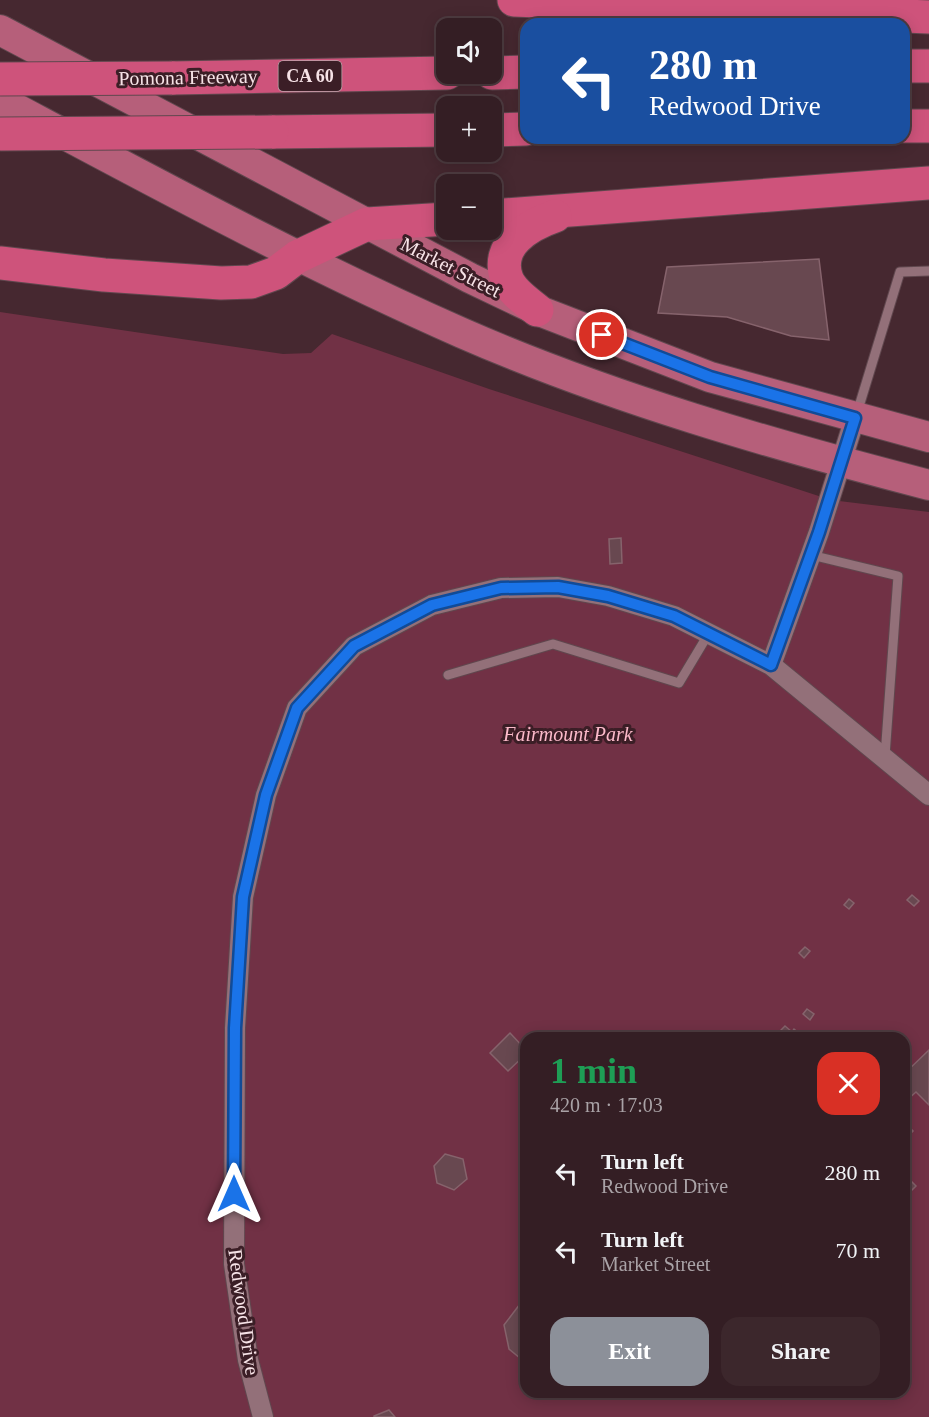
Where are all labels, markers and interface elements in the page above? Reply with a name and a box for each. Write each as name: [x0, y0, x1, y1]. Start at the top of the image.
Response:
map controls: [436, 18, 502, 240]
button: sound: [436, 18, 502, 84]
icon: left: [550, 42, 628, 120]
text: 280 m: [649, 42, 758, 88]
road number: CA 60: [278, 61, 342, 91]
street label: Pomona Freeway: [118, 65, 258, 90]
text: Redwood Drive: [649, 91, 821, 121]
button: +: [436, 96, 502, 162]
button: −: [436, 174, 502, 240]
street label: Market Street: [397, 232, 505, 302]
pin: [576, 309, 627, 360]
icon: arrive: [585, 318, 618, 351]
park label: Fairmount Park: [502, 723, 634, 745]
text: 1 min: [550, 1051, 637, 1091]
button: close: [817, 1052, 880, 1115]
text: 420 m · 17:03: [550, 1094, 663, 1116]
text: Turn left: [601, 1149, 684, 1174]
icon: left: [550, 1157, 583, 1190]
text: 280 m: [824, 1160, 880, 1185]
position arrow: [202, 1162, 266, 1226]
text: Redwood Drive: [601, 1175, 728, 1197]
text: Turn left: [601, 1227, 684, 1252]
icon: left: [550, 1235, 583, 1268]
text: 70 m: [835, 1238, 880, 1263]
street label: Redwood Drive: [224, 1247, 264, 1377]
text: Market Street: [601, 1253, 710, 1275]
button: Exit: [550, 1317, 709, 1386]
button: Share: [721, 1317, 880, 1386]

